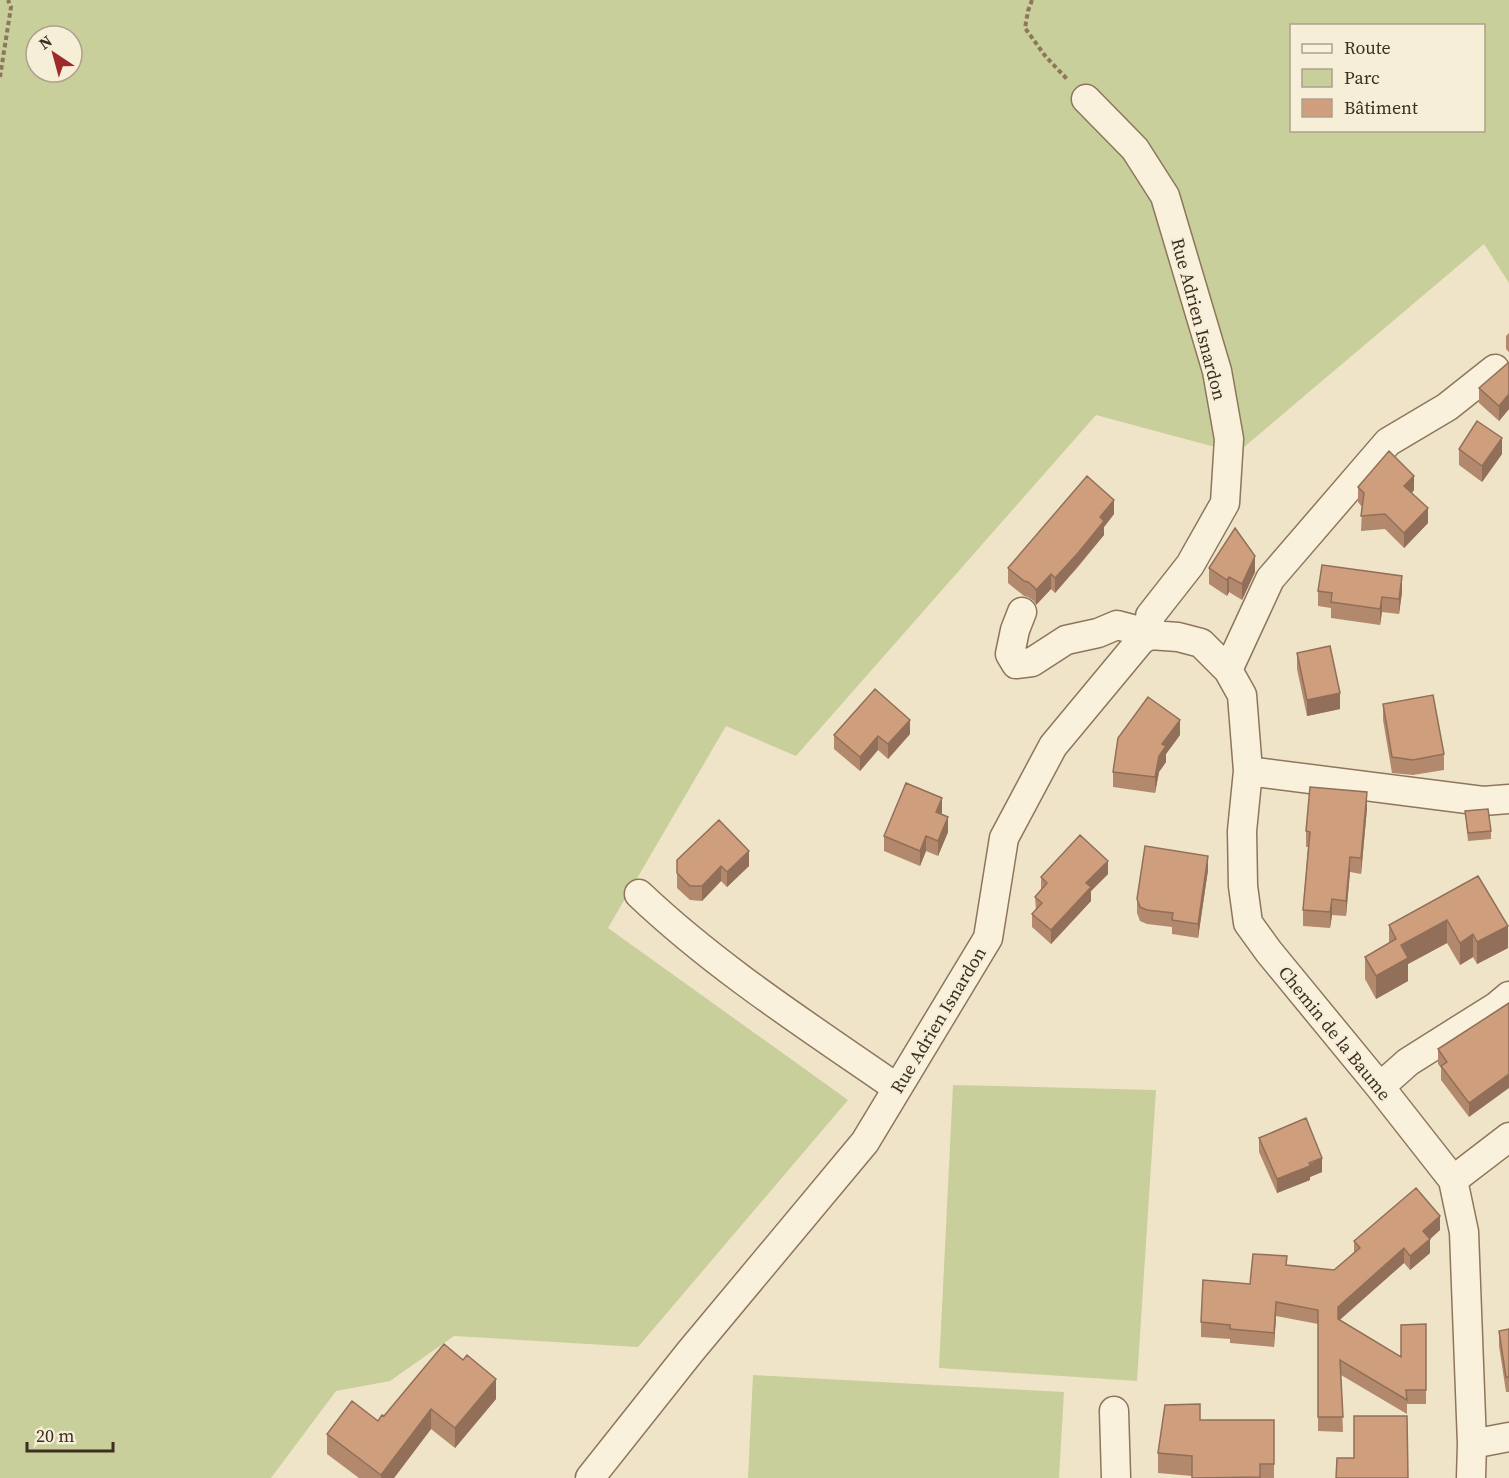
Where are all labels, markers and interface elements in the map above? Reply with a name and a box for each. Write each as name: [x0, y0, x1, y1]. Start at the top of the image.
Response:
north arrow: [24, 24, 84, 84]
legend: [1290, 24, 1485, 132]
text: N: [34, 29, 57, 54]
text: Route: [1344, 35, 1391, 60]
text: Parc: [1344, 65, 1380, 90]
text: Bâtiment: [1344, 95, 1418, 120]
street label: Rue Adrien Isnardon: [1165, 235, 1233, 403]
street label: Rue Adrien Isnardon: [884, 942, 992, 1098]
street label: Chemin de la Baume: [1273, 960, 1397, 1106]
scale bar: [27, 1415, 112, 1453]
text: 20 m: [36, 1423, 74, 1448]

